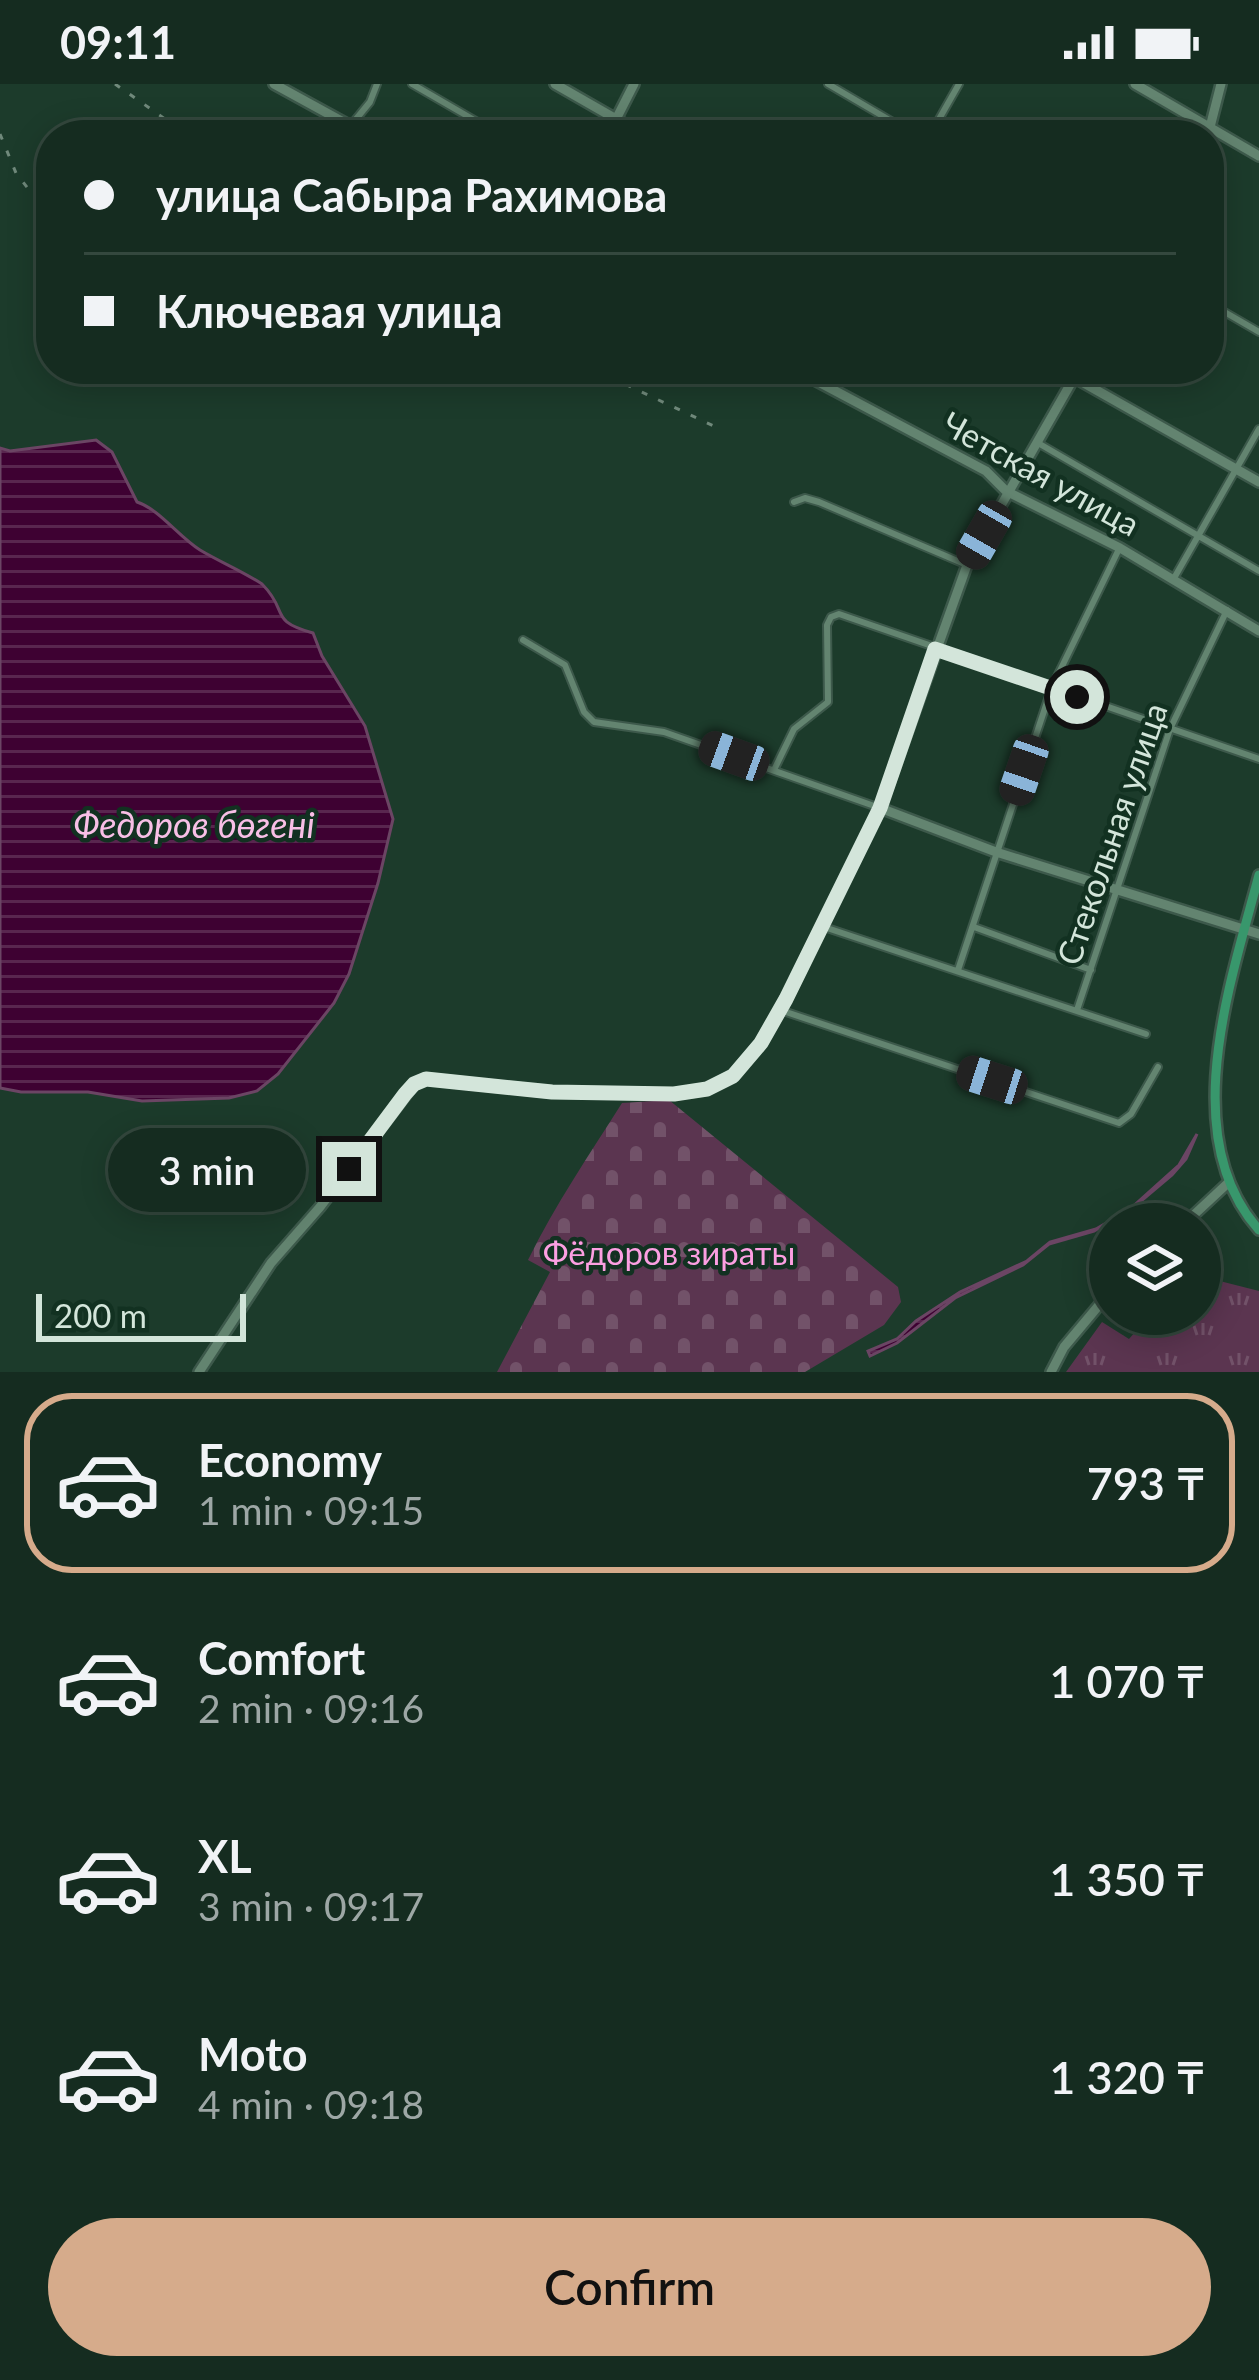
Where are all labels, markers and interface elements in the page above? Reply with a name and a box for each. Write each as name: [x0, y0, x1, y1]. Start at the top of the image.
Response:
text: 09:11: [60, 15, 176, 69]
text: улица Сабыра Рахимова: [156, 168, 667, 222]
text: Ключевая улица: [156, 284, 503, 338]
street label: Четская улица: [936, 403, 1147, 544]
car: [950, 495, 1018, 575]
route start: [1050, 670, 1104, 724]
street label: Стекольная улица: [1047, 697, 1175, 970]
car: [694, 727, 774, 785]
car: [995, 730, 1053, 810]
water label: Федоров бөгені: [73, 802, 315, 846]
car: [952, 1052, 1032, 1108]
callout: 3 min: [109, 1127, 307, 1211]
route end: [322, 1142, 376, 1196]
text: 3 min: [159, 1147, 255, 1193]
map controls: [1089, 1203, 1221, 1335]
button: layers: [1089, 1203, 1221, 1335]
park label: Фёдоров зираты: [543, 1232, 795, 1272]
scale bar: [36, 1288, 246, 1341]
text: 200 m: [54, 1295, 147, 1335]
icon: car: [54, 1429, 162, 1537]
text: Economy: [198, 1433, 382, 1487]
text: 793 ₸: [1087, 1456, 1205, 1510]
text: 1 min · 09:15: [198, 1487, 424, 1533]
icon: car: [54, 1627, 162, 1735]
text: Comfort: [198, 1631, 365, 1685]
text: 1 070 ₸: [1049, 1654, 1205, 1708]
text: 2 min · 09:16: [198, 1685, 424, 1731]
icon: car: [54, 1825, 162, 1933]
text: XL: [198, 1829, 252, 1883]
text: 1 350 ₸: [1049, 1852, 1205, 1906]
text: 3 min · 09:17: [198, 1883, 424, 1929]
icon: car: [54, 2023, 162, 2131]
text: Moto: [198, 2027, 308, 2081]
text: 1 320 ₸: [1049, 2050, 1205, 2104]
text: 4 min · 09:18: [198, 2081, 424, 2127]
button: Confirm: [48, 2218, 1211, 2356]

